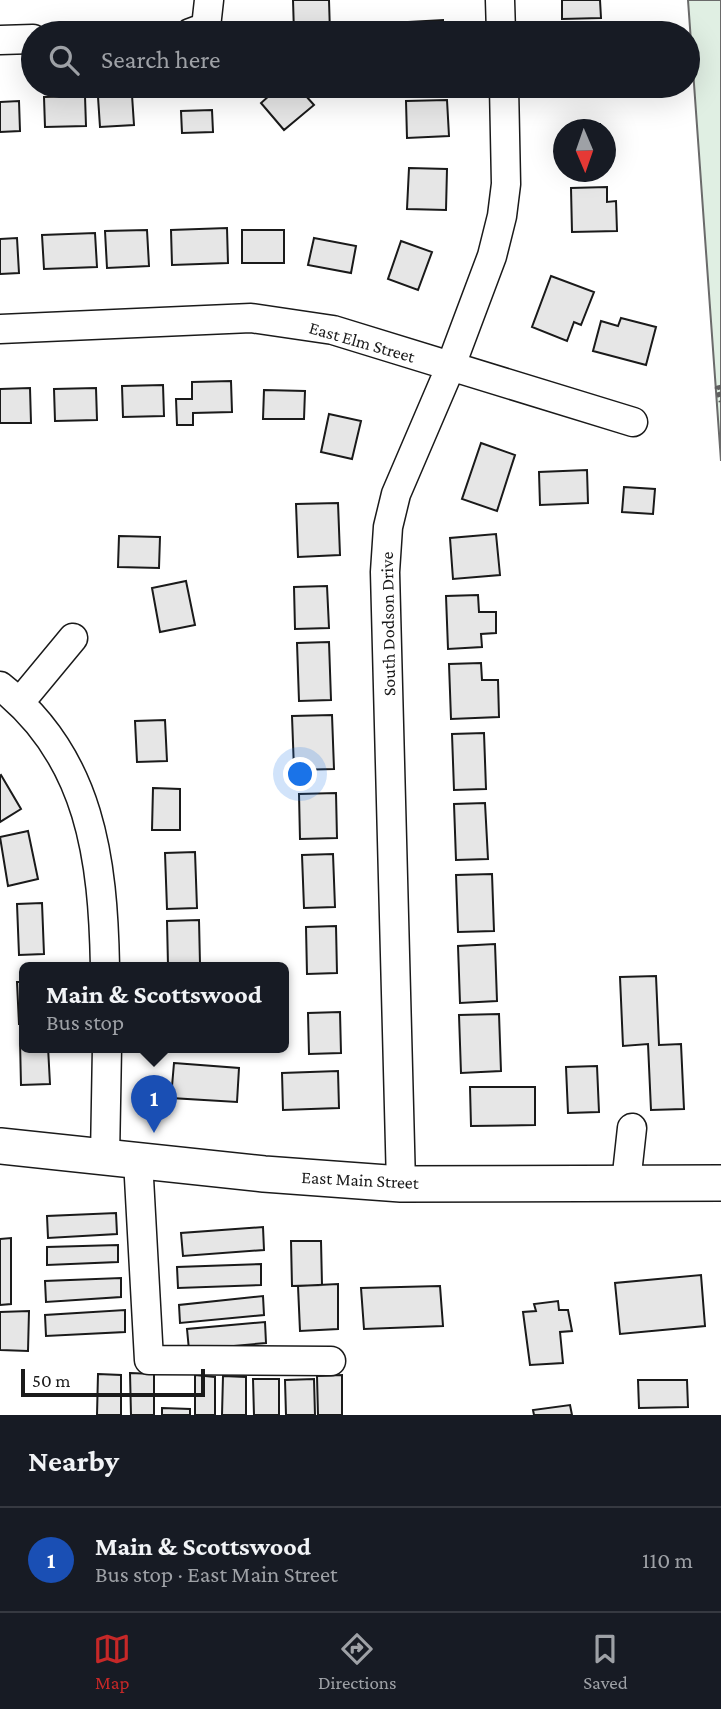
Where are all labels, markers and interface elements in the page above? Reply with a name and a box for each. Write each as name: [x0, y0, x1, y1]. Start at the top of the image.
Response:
search box: [21, 21, 700, 98]
icon: search: [45, 41, 83, 79]
text: Search here: [101, 45, 220, 74]
north arrow: [553, 119, 616, 182]
street label: East Elm Street: [307, 317, 418, 367]
street label: South Dodson Drive: [377, 552, 399, 696]
your location: [283, 757, 317, 791]
popup: [19, 962, 289, 1053]
text: Main & Scottswood: [46, 980, 262, 1009]
text: Bus stop: [46, 1009, 124, 1035]
pin: 1: [131, 1075, 177, 1133]
street label: East Main Street: [301, 1167, 420, 1193]
scale bar: [21, 1366, 205, 1398]
text: 50 m: [32, 1370, 71, 1391]
text: Nearby: [28, 1444, 119, 1477]
text: Main & Scottswood: [95, 1532, 311, 1561]
text: 1: [47, 1547, 55, 1573]
text: 110 m: [642, 1547, 693, 1573]
text: Bus stop · East Main Street: [95, 1561, 338, 1587]
tab: Map: [93, 1630, 131, 1693]
tab: Directions: [318, 1630, 397, 1693]
tab: Saved: [583, 1630, 628, 1693]

